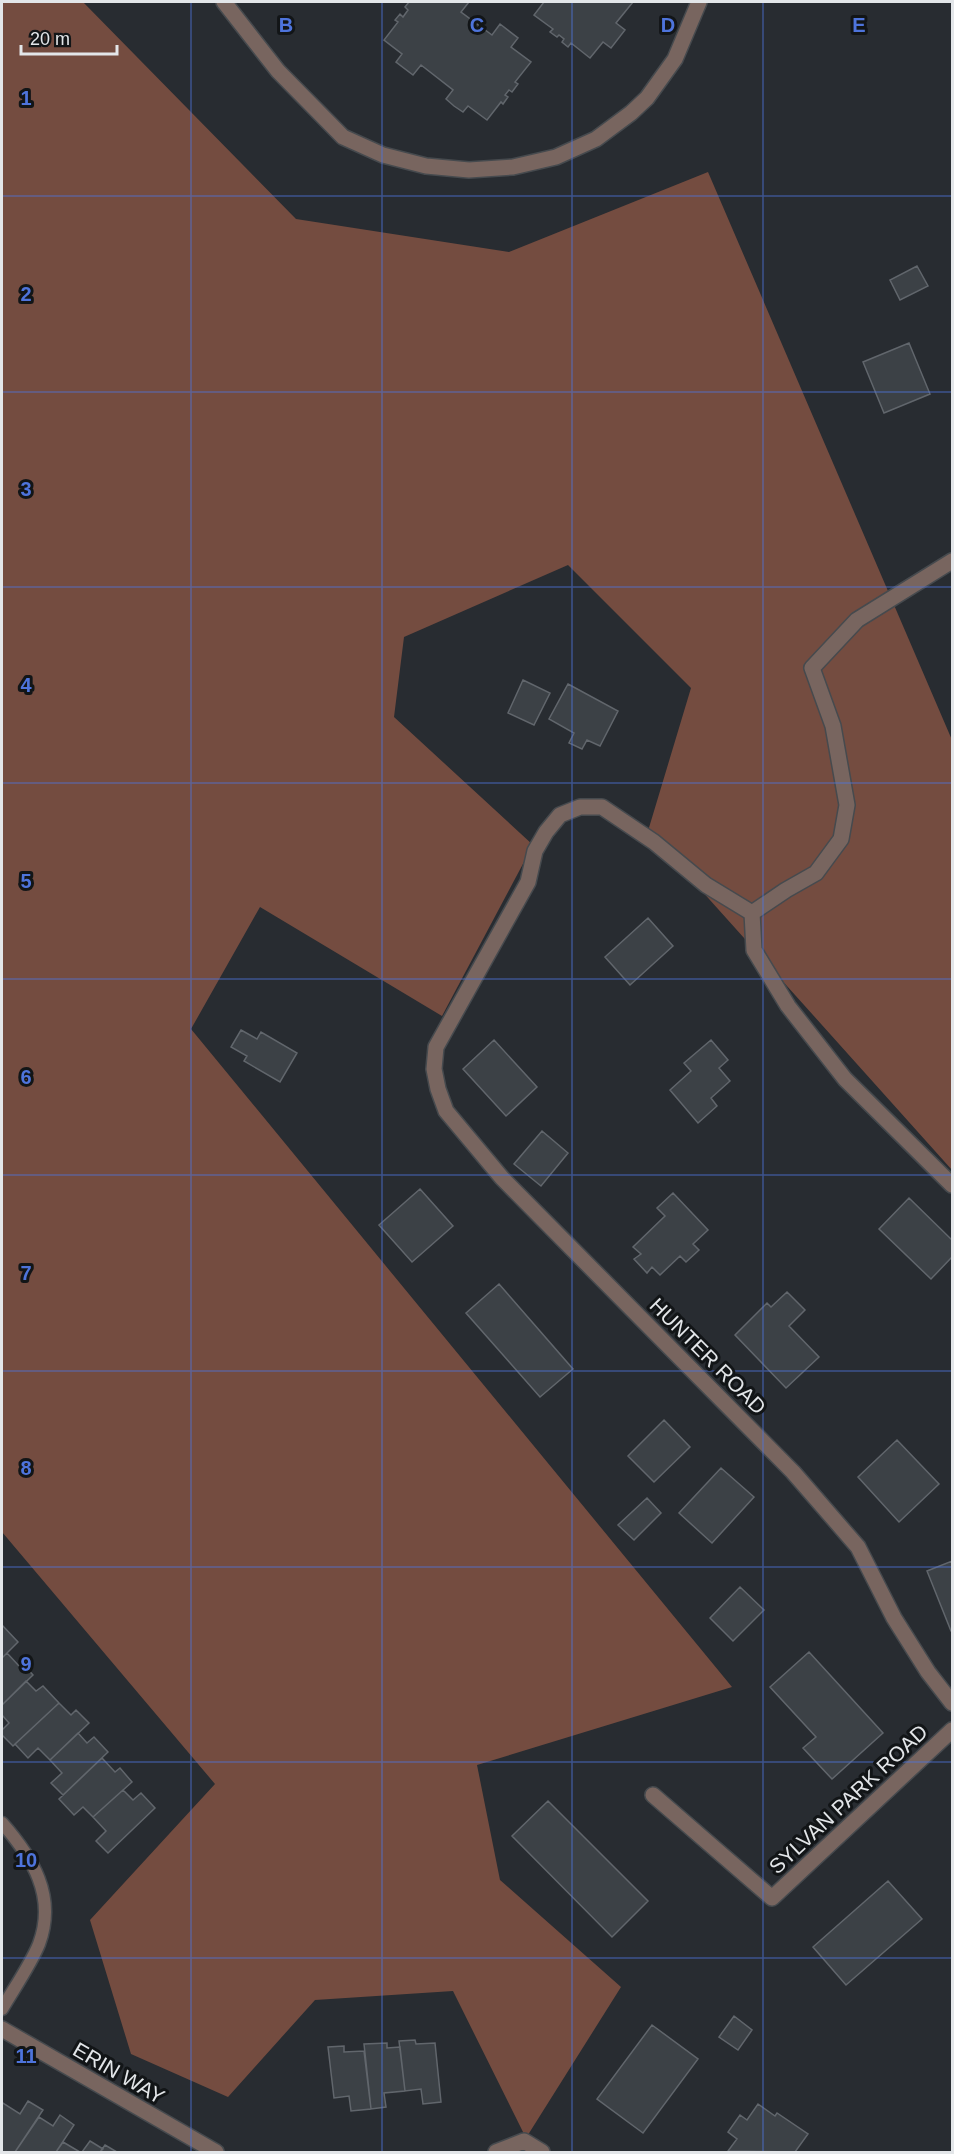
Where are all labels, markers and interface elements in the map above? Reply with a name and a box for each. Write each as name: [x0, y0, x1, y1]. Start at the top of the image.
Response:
text: B: [279, 14, 293, 36]
text: C: [470, 14, 484, 36]
text: D: [661, 14, 675, 36]
text: E: [852, 14, 866, 36]
scale bar: [21, 18, 117, 56]
text: 20 m: [30, 29, 70, 49]
text: 1: [20, 87, 32, 109]
text: 2: [20, 283, 32, 305]
text: 3: [20, 478, 32, 500]
text: 4: [20, 674, 32, 696]
text: 5: [20, 870, 32, 892]
text: 6: [20, 1066, 32, 1088]
text: 7: [20, 1262, 32, 1284]
street label: HUNTER ROAD: [645, 1293, 771, 1419]
text: 8: [20, 1457, 32, 1479]
text: 9: [20, 1653, 32, 1675]
street label: SYLVAN PARK ROAD: [764, 1720, 932, 1878]
text: 10: [15, 1849, 37, 1871]
street label: ERIN WAY: [69, 2038, 169, 2108]
text: 11: [15, 2045, 37, 2067]

